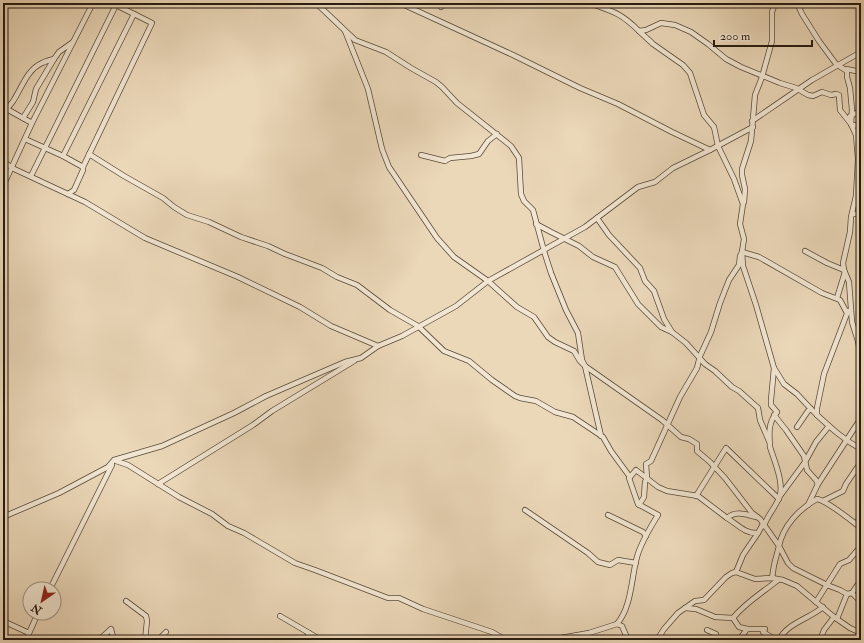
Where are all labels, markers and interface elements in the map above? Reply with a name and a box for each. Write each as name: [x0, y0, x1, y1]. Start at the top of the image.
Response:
scale bar: [714, 22, 812, 48]
text: 200 m: [720, 29, 751, 44]
north arrow: [22, 581, 62, 621]
text: N: [28, 600, 45, 618]

